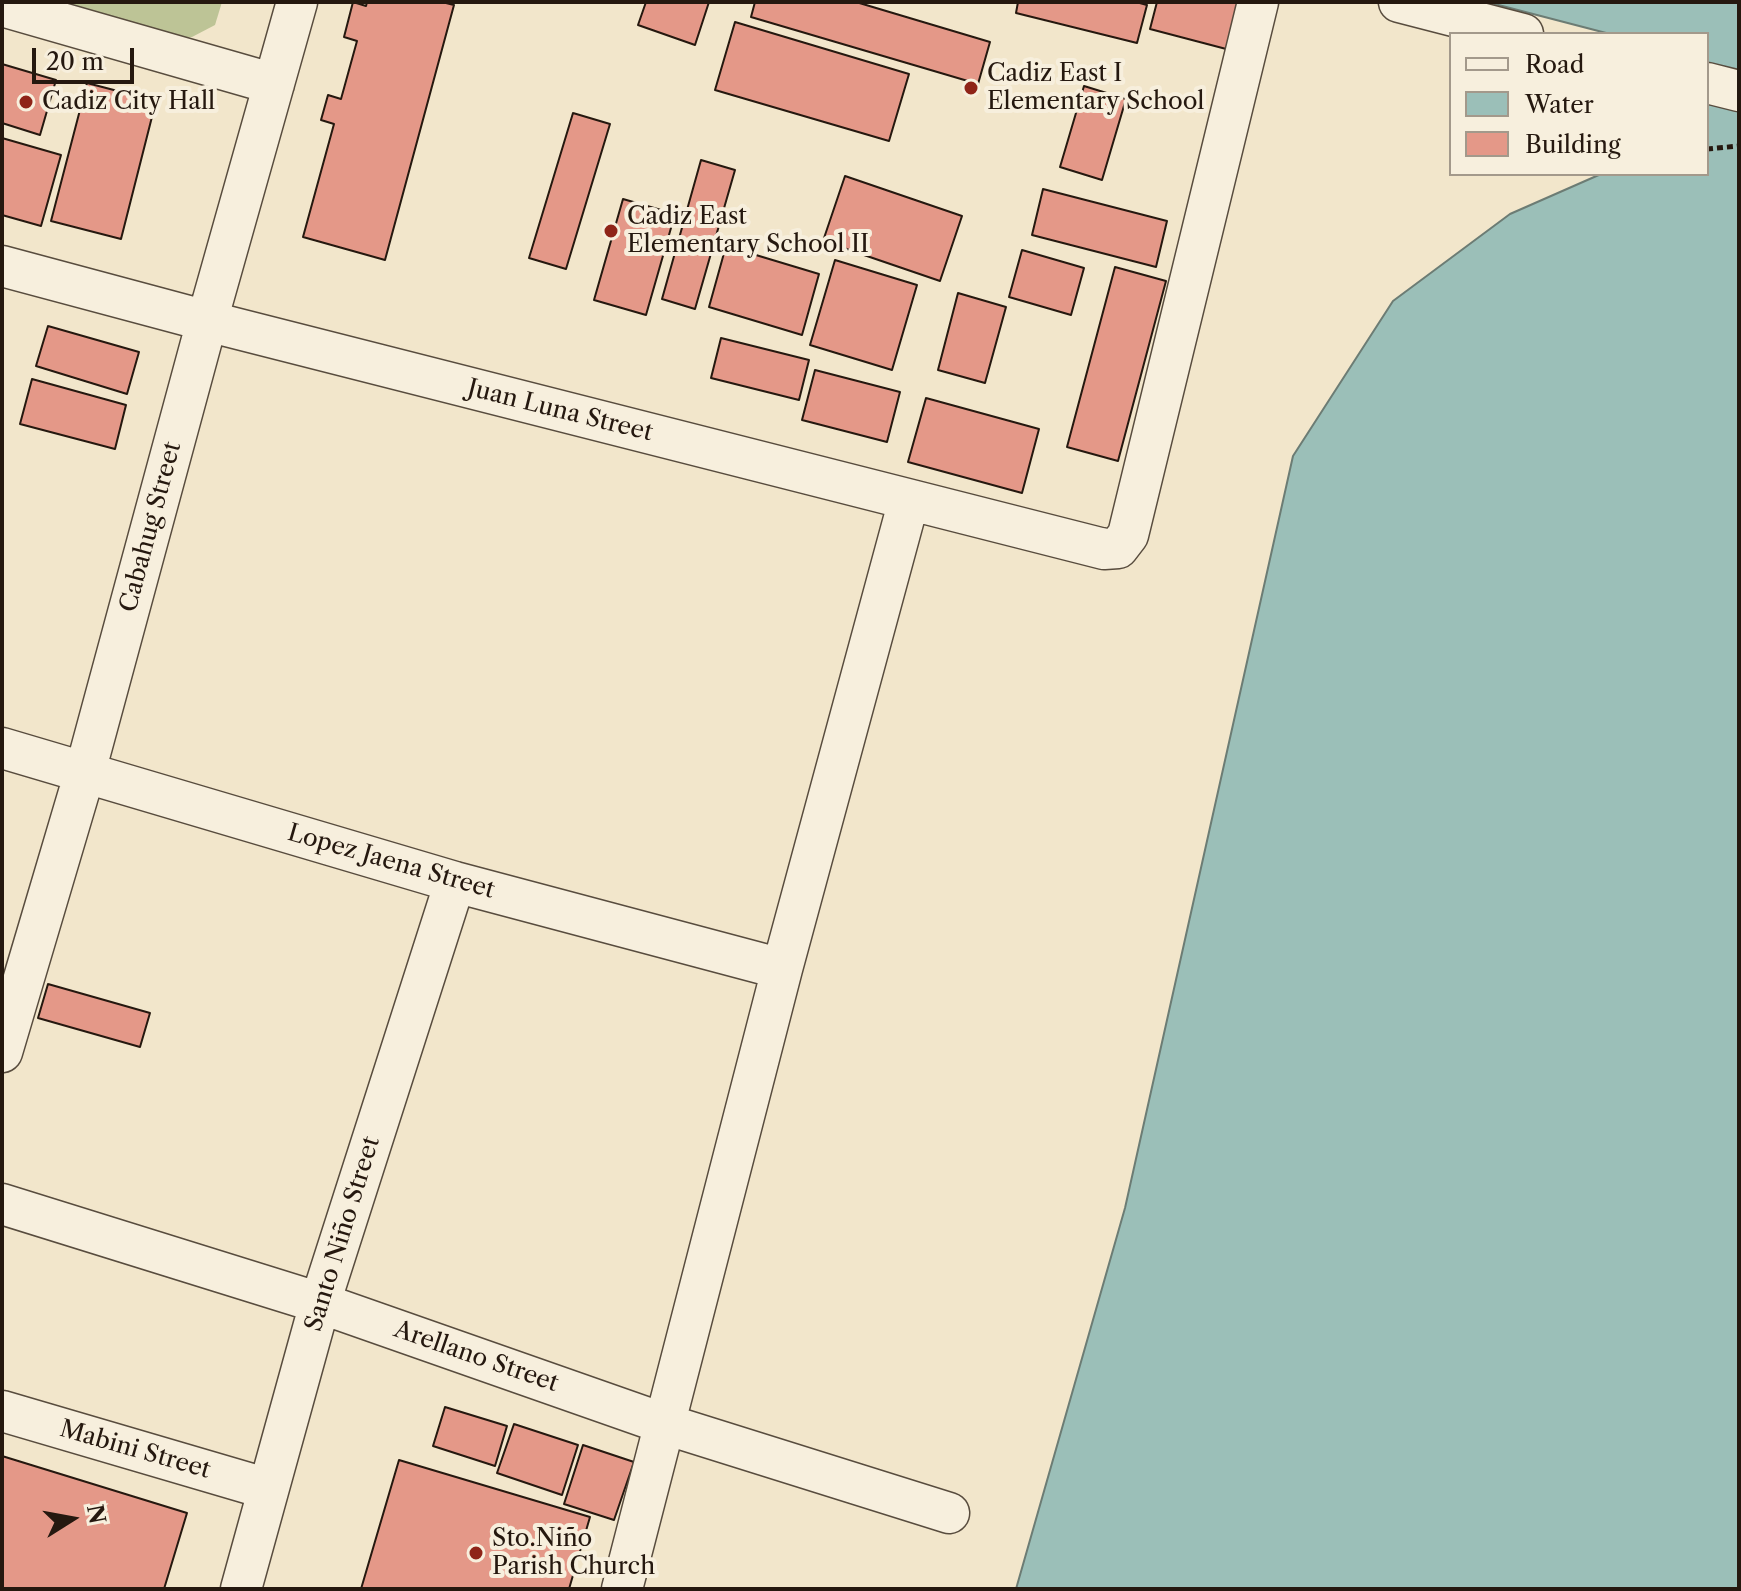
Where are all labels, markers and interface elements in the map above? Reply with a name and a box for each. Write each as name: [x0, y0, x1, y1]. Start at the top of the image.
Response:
scale bar: [36, 32, 138, 82]
legend: [1449, 32, 1709, 176]
text: 20 m: [46, 47, 104, 76]
text: Road: [1525, 50, 1584, 79]
place label: Cadiz East I Elementary School: [987, 60, 1204, 116]
marker: Cadiz East I Elementary School: [962, 79, 980, 97]
place label: Cadiz City Hall: [42, 88, 215, 116]
text: Water: [1525, 90, 1594, 119]
marker: Cadiz City Hall: [17, 93, 35, 111]
text: Building: [1525, 130, 1621, 159]
place label: Cadiz East Elementary School II: [627, 203, 869, 259]
marker: Cadiz East Elementary School II: [602, 222, 620, 240]
street label: Juan Luna Street: [464, 374, 656, 448]
street label: Cabahug Street: [114, 439, 188, 615]
street label: Lopez Jaena Street: [284, 819, 498, 905]
street label: Santo Niño Street: [300, 1133, 386, 1335]
street label: Arellano Street: [390, 1315, 562, 1399]
street label: Mabini Street: [56, 1415, 214, 1485]
north arrow: [32, 1479, 112, 1559]
text: N: [81, 1502, 111, 1526]
place label: Sto.Niño Parish Church: [492, 1525, 655, 1581]
marker: Sto.Niño Parish Church: [467, 1544, 485, 1562]

